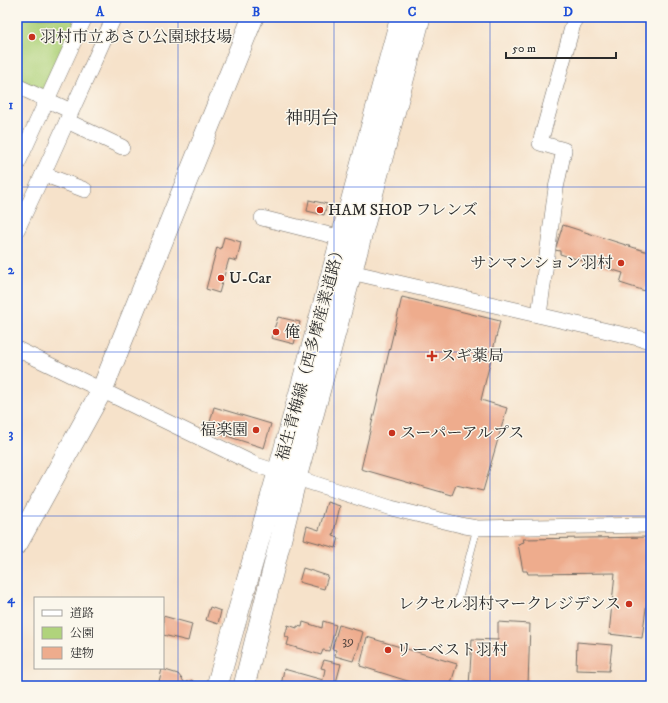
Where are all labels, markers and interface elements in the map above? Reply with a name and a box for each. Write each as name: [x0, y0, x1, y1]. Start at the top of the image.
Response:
text: A: [95, 4, 105, 20]
text: B: [252, 4, 260, 20]
text: C: [408, 4, 417, 20]
text: D: [563, 4, 573, 20]
place label: 羽村市立あさひ公園球技場: [40, 27, 232, 47]
marker: 羽村市立あさひ公園球技場: [27, 32, 37, 42]
scale bar: [506, 34, 616, 60]
text: 50 m: [512, 41, 536, 56]
text: 1: [9, 97, 14, 113]
district label: 神明台: [285, 108, 339, 130]
place label: HAM SHOP フレンズ: [328, 200, 478, 220]
marker: HAM SHOP フレンズ: [315, 205, 325, 215]
street label: 福生青梅線（西多摩産業道路）: [272, 241, 350, 463]
place label: サンマンション羽村: [471, 253, 613, 273]
marker: サンマンション羽村: [616, 258, 626, 268]
text: 2: [8, 262, 15, 278]
place label: U-Car: [229, 268, 271, 288]
marker: U-Car: [216, 273, 226, 283]
place label: 俺: [284, 322, 300, 342]
marker: 俺: [271, 327, 281, 337]
place label: スギ薬局: [440, 346, 504, 366]
marker: スギ薬局: [427, 351, 437, 361]
place label: 福楽園: [200, 420, 248, 440]
place label: スーパーアルプス: [400, 423, 524, 443]
marker: 福楽園: [251, 425, 261, 435]
text: 3: [9, 426, 14, 442]
marker: スーパーアルプス: [387, 428, 397, 438]
text: 4: [6, 591, 15, 608]
place label: レクセル羽村マークレジデンス: [399, 594, 621, 614]
legend: [34, 597, 164, 669]
marker: レクセル羽村マークレジデンス: [624, 599, 634, 609]
text: 道路: [70, 606, 94, 621]
text: 公園: [70, 626, 94, 641]
house number: 39: [342, 632, 354, 650]
place label: リーベスト羽村: [396, 640, 508, 660]
marker: リーベスト羽村: [383, 645, 393, 655]
text: 建物: [70, 646, 94, 661]

